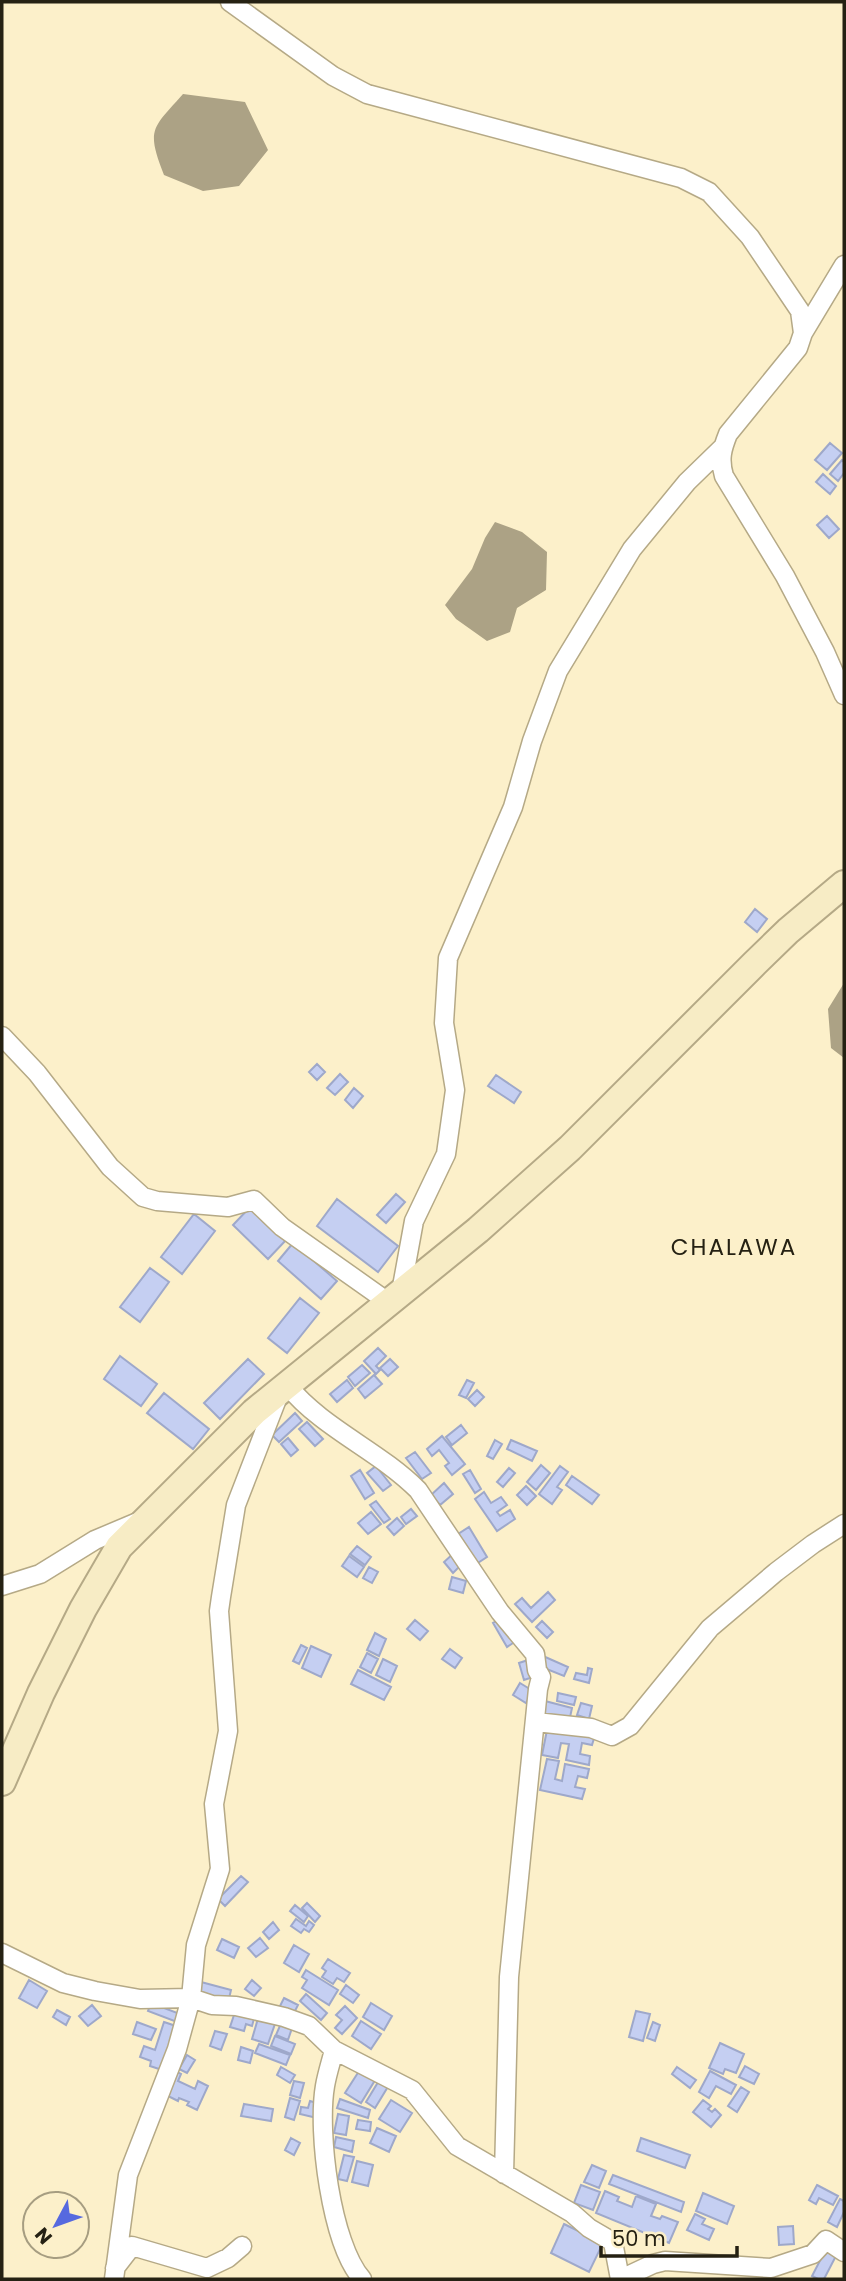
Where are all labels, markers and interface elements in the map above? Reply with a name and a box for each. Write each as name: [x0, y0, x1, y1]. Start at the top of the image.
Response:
district label: CHALAWA: [671, 1231, 797, 1263]
north arrow: [21, 2190, 91, 2260]
scale bar: [601, 2214, 738, 2258]
text: N: [29, 2222, 58, 2250]
text: 50 m: [612, 2224, 666, 2253]

